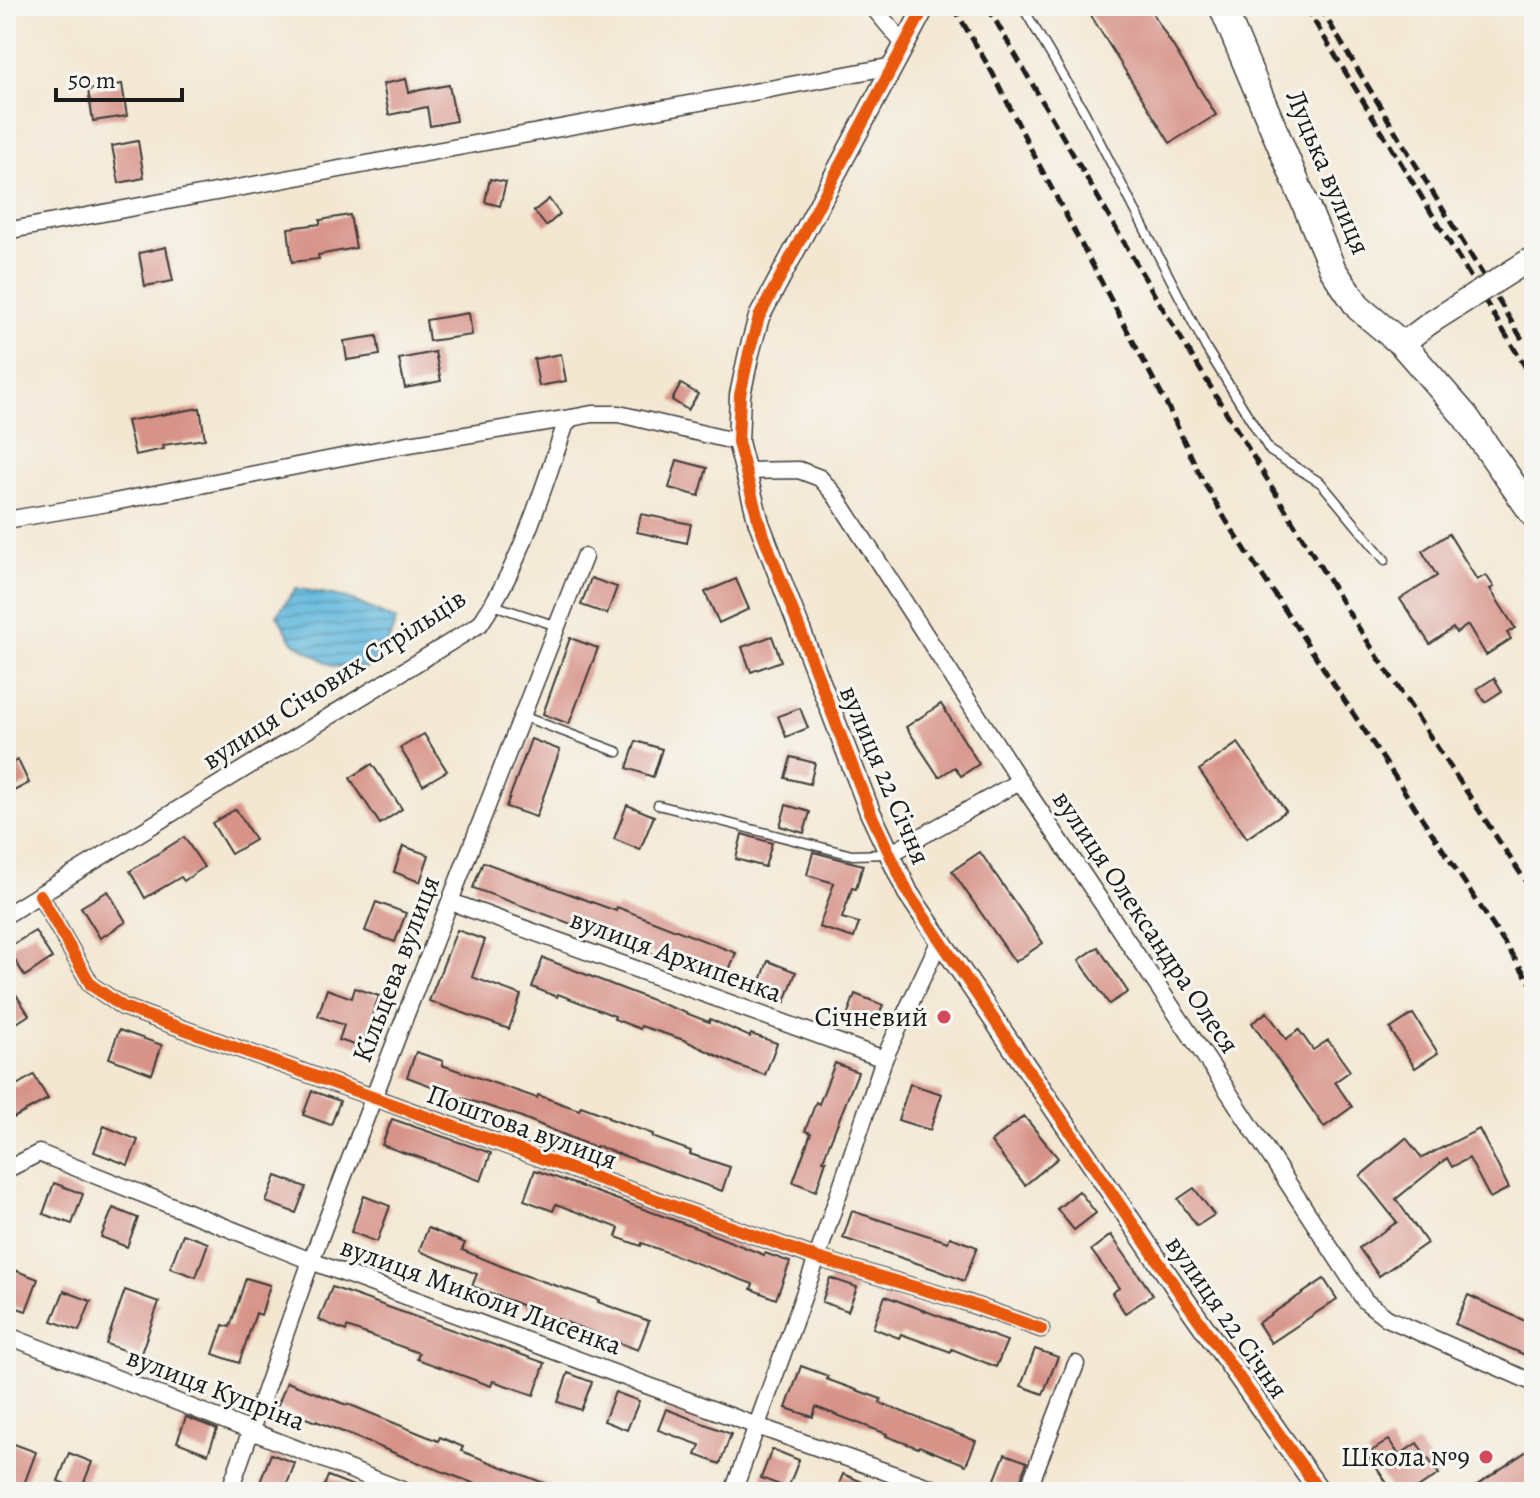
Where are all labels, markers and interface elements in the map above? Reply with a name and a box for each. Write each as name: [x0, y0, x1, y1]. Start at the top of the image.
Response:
scale bar: [56, 52, 182, 102]
text: 50 m: [68, 64, 116, 96]
street label: Луцька вулиця: [1276, 84, 1380, 260]
street label: вулиця Січових Стрільців: [195, 579, 473, 779]
street label: вулиця 22 Січня: [830, 680, 940, 870]
street label: вулиця Олександра Олеся: [1044, 783, 1248, 1061]
street label: Кільцева вулиця: [343, 870, 449, 1068]
street label: вулиця Архипенка: [565, 900, 787, 1012]
place label: Січневий: [815, 998, 928, 1036]
marker: Січневий: [935, 1008, 953, 1026]
street label: Поштова вулиця: [421, 1075, 623, 1179]
street label: вулиця Миколи Лисенка: [335, 1227, 627, 1365]
street label: вулиця 22 Січня: [1157, 1228, 1297, 1406]
street label: вулиця Купріна: [121, 1338, 311, 1441]
place label: Школа №9: [1341, 1438, 1470, 1476]
marker: Школа №9: [1477, 1448, 1495, 1466]

